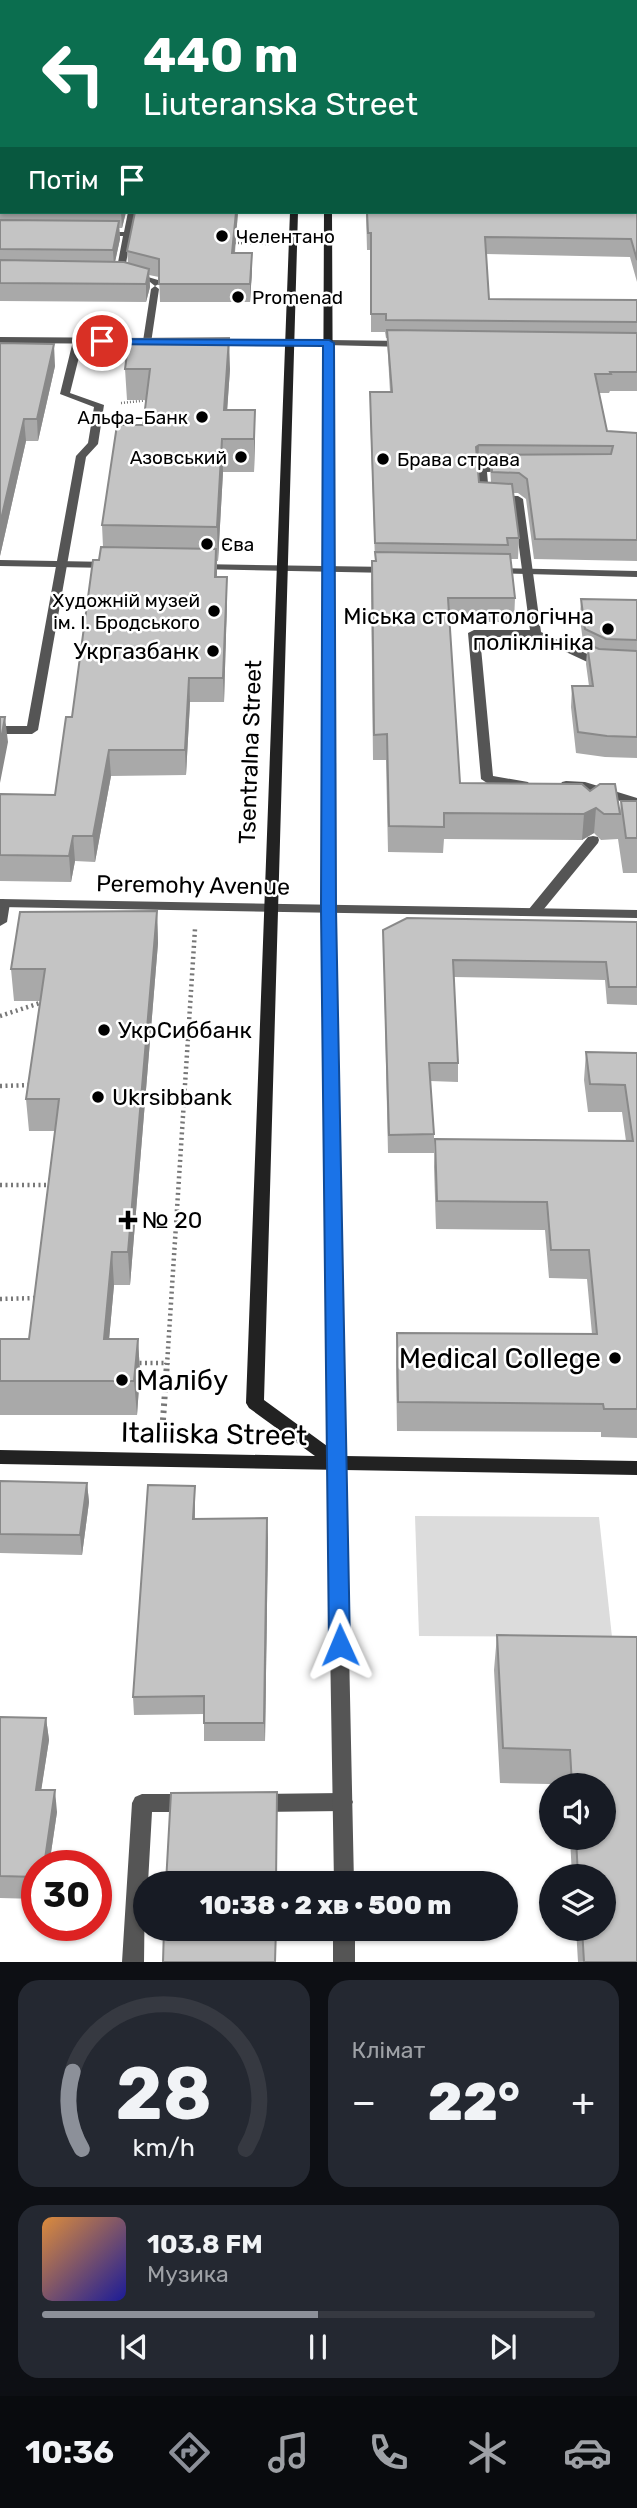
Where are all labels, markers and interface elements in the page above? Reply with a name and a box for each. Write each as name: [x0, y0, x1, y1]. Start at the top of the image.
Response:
text: 440 m: [143, 26, 299, 84]
icon: left: [28, 28, 119, 119]
text: Liuteranska Street: [143, 85, 418, 123]
icon: arrive: [113, 161, 151, 199]
text: Потім: [28, 165, 99, 196]
place label: Челентано: [236, 225, 335, 248]
marker: Челентано: [214, 228, 230, 244]
place label: Promenad: [252, 286, 343, 309]
marker: Promenad: [230, 289, 246, 305]
pin: [72, 311, 132, 371]
icon: arrive: [83, 322, 121, 360]
place label: Альфа-Банк: [77, 406, 188, 429]
marker: Альфа-Банк: [194, 409, 210, 425]
place label: Азовський: [130, 446, 227, 469]
place label: Брава страва: [397, 448, 520, 471]
marker: Азовський: [233, 449, 249, 465]
marker: Брава страва: [375, 451, 391, 467]
place label: Єва: [221, 533, 254, 556]
marker: Єва: [199, 536, 215, 552]
place label: Художній музей ім. І. Бродського: [52, 589, 200, 634]
place label: Міська стоматологічна поліклініка: [343, 602, 594, 656]
marker: Художній музей ім. І. Бродського: [206, 603, 222, 619]
marker: Міська стоматологічна поліклініка: [600, 621, 616, 637]
place label: Укргазбанк: [74, 637, 199, 665]
marker: Укргазбанк: [205, 643, 221, 659]
street label: Tsentralna Street: [233, 659, 267, 845]
street label: Peremohy Avenue: [96, 869, 290, 901]
place label: УкрСиббанк: [118, 1016, 252, 1044]
marker: УкрСиббанк: [96, 1022, 112, 1038]
place label: Ukrsibbank: [112, 1083, 232, 1111]
marker: Ukrsibbank: [90, 1089, 106, 1105]
place label: № 20: [142, 1206, 202, 1234]
marker: № 20: [120, 1212, 136, 1228]
place label: Medical College: [399, 1342, 601, 1375]
marker: Medical College: [607, 1350, 623, 1366]
place label: Малібу: [136, 1364, 228, 1397]
marker: Малібу: [114, 1372, 130, 1388]
street label: Italiiska Street: [121, 1416, 307, 1452]
position arrow: [303, 1608, 377, 1682]
map controls: [539, 1773, 616, 1941]
button: sound: [539, 1773, 616, 1850]
speed limit sign: 30: [21, 1850, 112, 1941]
button: layers: [539, 1864, 616, 1941]
text: 10:38 · 2 хв · 500 m: [200, 1890, 451, 1921]
text: Клімат: [352, 2036, 425, 2064]
text: 28: [115, 2052, 212, 2138]
text: 22°: [428, 2071, 520, 2133]
text: −: [352, 2079, 376, 2125]
text: +: [571, 2079, 595, 2125]
text: km/h: [133, 2133, 195, 2162]
text: 103.8 FM: [147, 2229, 263, 2260]
text: Музика: [147, 2260, 229, 2288]
icon: previous: [115, 2328, 153, 2366]
icon: pause: [299, 2328, 337, 2366]
icon: next: [484, 2328, 522, 2366]
icon: directions: [165, 2428, 214, 2477]
icon: music: [264, 2428, 313, 2477]
icon: phone: [364, 2428, 413, 2477]
icon: climate: [463, 2428, 512, 2477]
icon: car: [563, 2428, 612, 2477]
text: 10:36: [25, 2433, 114, 2471]

